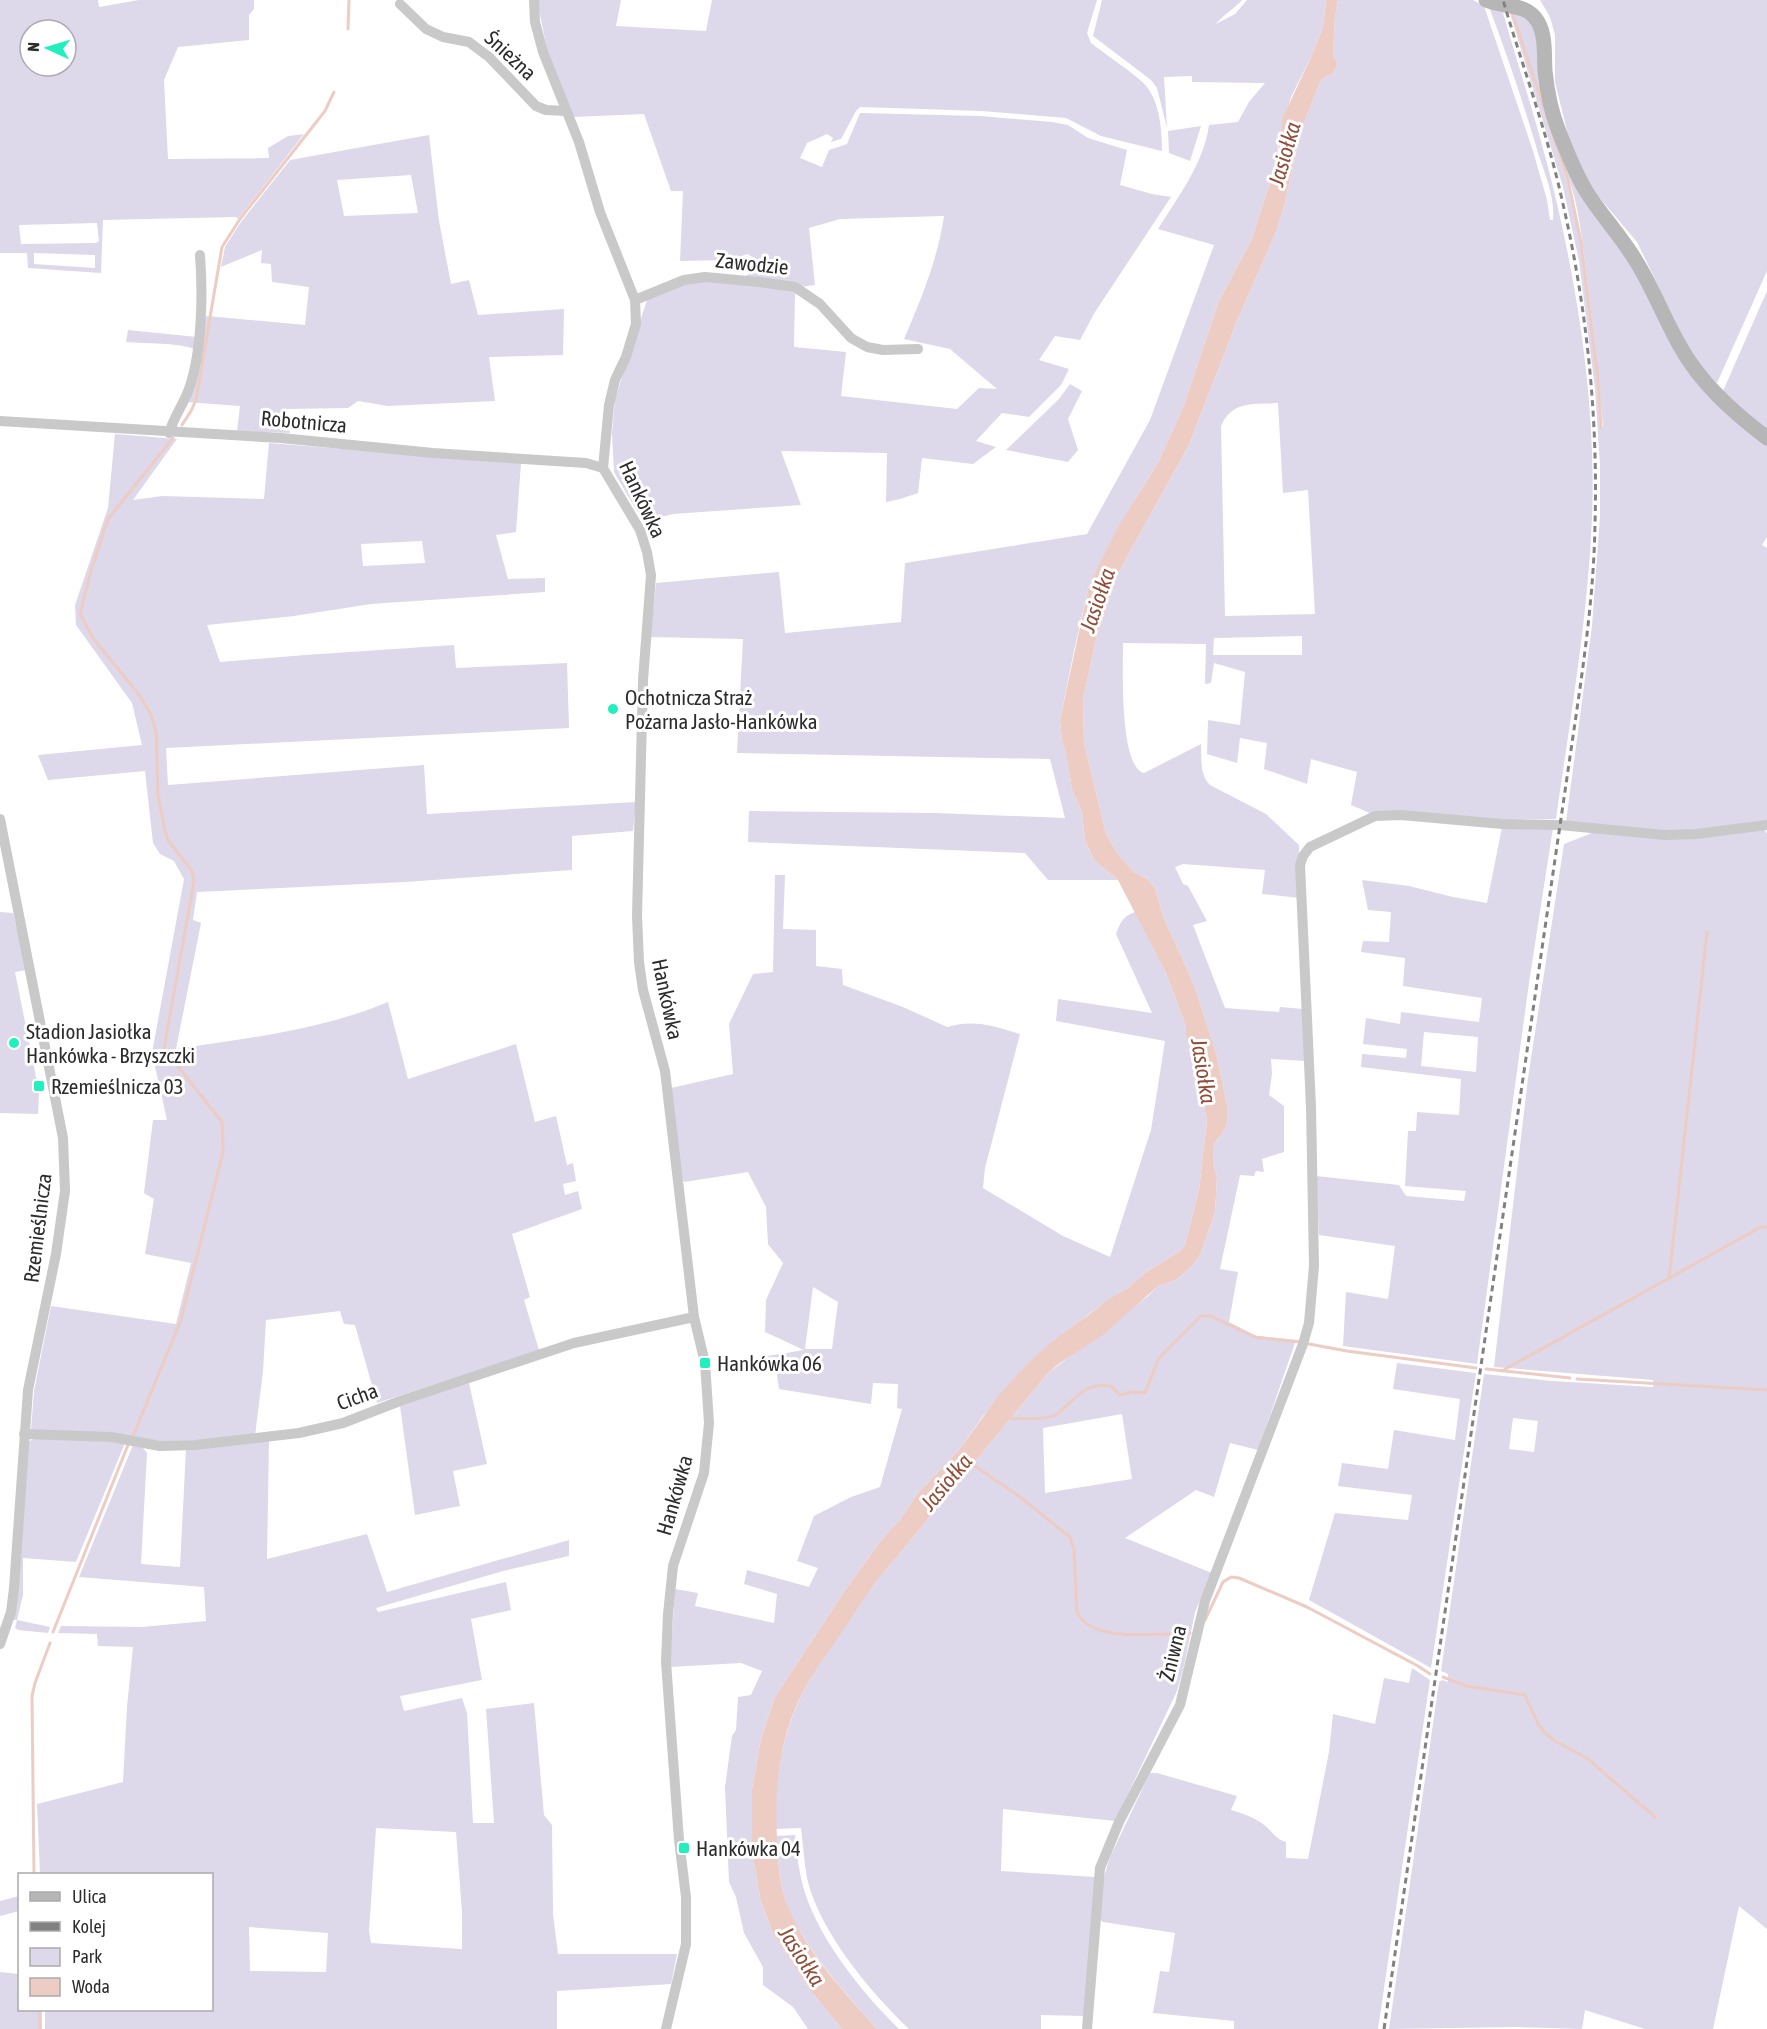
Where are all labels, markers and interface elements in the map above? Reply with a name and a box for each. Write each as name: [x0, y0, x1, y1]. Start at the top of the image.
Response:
north arrow: [18, 18, 78, 78]
street label: Śnieżna: [481, 25, 541, 85]
text: N: [24, 42, 42, 52]
water label: Jasiołka: [1262, 119, 1306, 190]
street label: Zawodzie: [714, 247, 790, 279]
street label: Robotnicza: [260, 405, 348, 437]
street label: Hankówka: [615, 457, 671, 541]
water label: Jasiołka: [1074, 565, 1120, 636]
place label: Ochotnicza Straż Pożarna Jasło-Hankówka: [625, 685, 818, 733]
marker: Ochotnicza Straż Pożarna Jasło-Hankówka: [606, 702, 620, 716]
street label: Hankówka: [648, 956, 688, 1042]
place label: Stadion Jasiołka Hankówka - Brzyszczki: [26, 1019, 195, 1067]
marker: Stadion Jasiołka Hankówka - Brzyszczki: [7, 1036, 21, 1050]
water label: Jasiołka: [1186, 1036, 1222, 1106]
place label: Rzemieślnicza 03: [51, 1074, 184, 1098]
marker: Rzemieślnicza 03: [32, 1079, 46, 1093]
street label: Rzemieślnicza: [18, 1172, 56, 1284]
place label: Hankówka 06: [717, 1351, 822, 1375]
marker: Hankówka 06: [698, 1356, 712, 1370]
street label: Cicha: [333, 1378, 381, 1414]
water label: Jasiołka: [914, 1448, 977, 1516]
street label: Hankówka: [651, 1452, 697, 1538]
street label: Żniwna: [1153, 1622, 1191, 1684]
place label: Hankówka 04: [696, 1836, 801, 1860]
marker: Hankówka 04: [677, 1841, 691, 1855]
legend: [18, 1873, 213, 2011]
text: Ulica: [72, 1886, 107, 1907]
text: Kolej: [72, 1916, 106, 1937]
water label: Jasiołka: [773, 1921, 831, 1991]
text: Park: [72, 1946, 102, 1967]
text: Woda: [72, 1976, 110, 1997]

